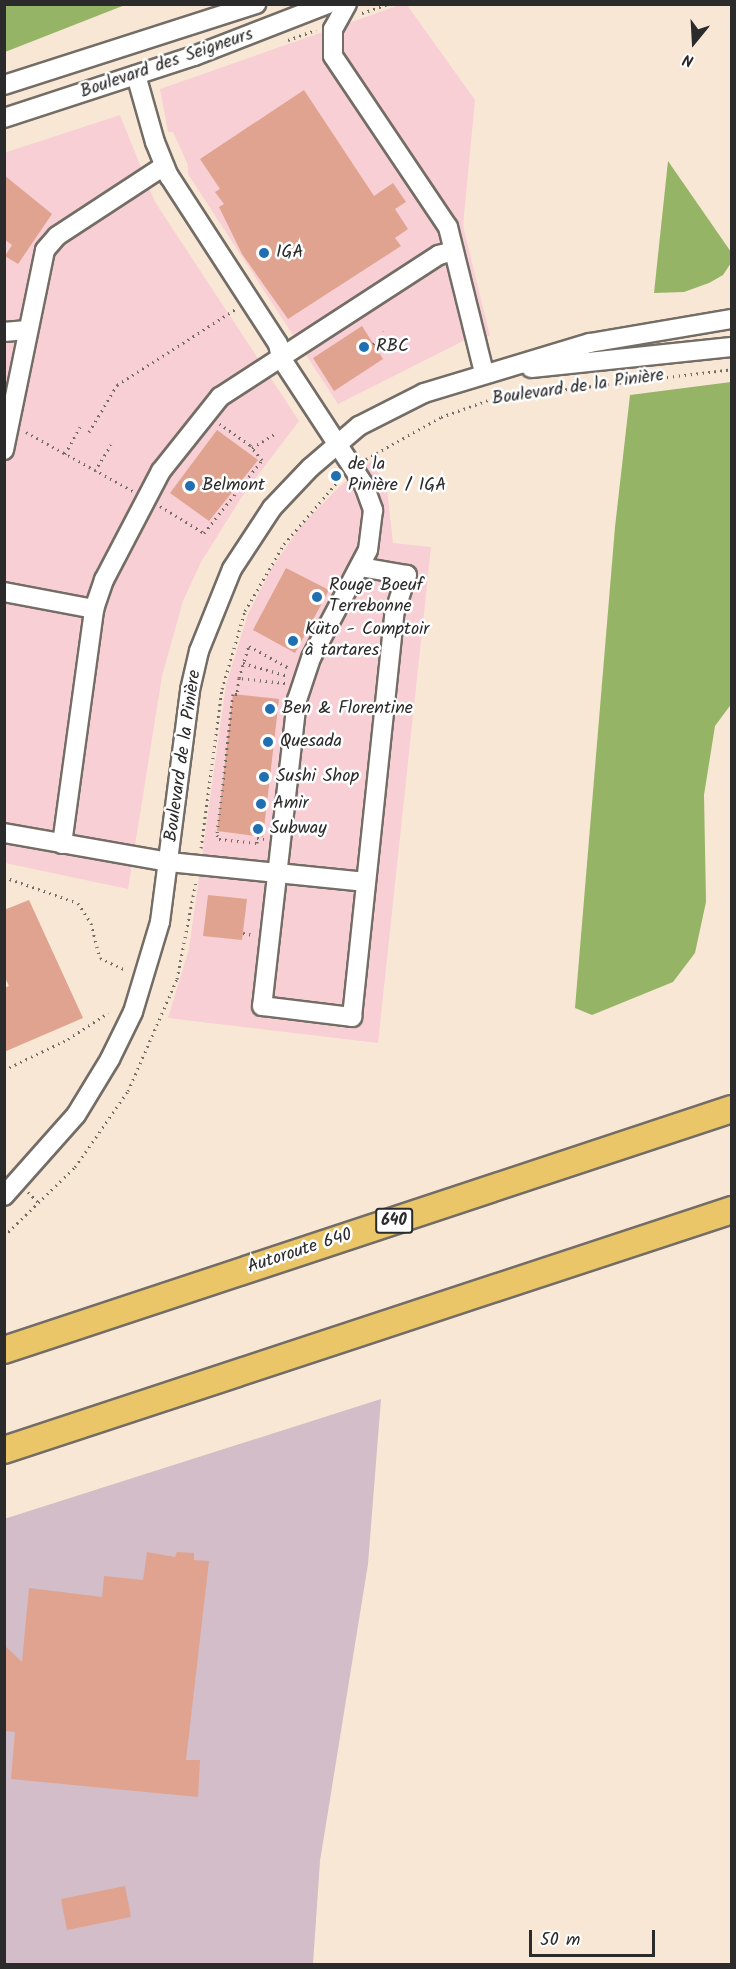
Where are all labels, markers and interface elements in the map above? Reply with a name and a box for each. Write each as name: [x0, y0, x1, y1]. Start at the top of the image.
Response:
north arrow: [664, 12, 724, 72]
street label: Boulevard des Seigneurs: [78, 24, 256, 104]
text: N: [680, 46, 697, 73]
place label: IGA: [276, 242, 304, 264]
marker: IGA: [257, 246, 271, 260]
place label: RBC: [376, 336, 409, 358]
marker: RBC: [357, 340, 371, 354]
street label: Boulevard de la Pinière: [491, 365, 665, 411]
place label: de la Pinière / IGA: [348, 455, 446, 498]
marker: de la Pinière / IGA: [329, 469, 343, 483]
place label: Belmont: [202, 475, 265, 497]
marker: Belmont: [183, 479, 197, 493]
place label: Rouge Boeuf Terrebonne: [329, 576, 423, 618]
marker: Rouge Boeuf Terrebonne: [310, 590, 324, 604]
place label: Küto - Comptoir à tartares: [305, 620, 429, 662]
marker: Küto - Comptoir à tartares: [286, 634, 300, 648]
street label: Boulevard de la Pinière: [161, 669, 207, 843]
place label: Ben & Florentine: [282, 698, 413, 720]
marker: Ben & Florentine: [263, 702, 277, 716]
place label: Quesada: [280, 731, 342, 753]
marker: Quesada: [261, 735, 275, 749]
place label: Sushi Shop: [276, 766, 359, 788]
marker: Sushi Shop: [257, 770, 271, 784]
place label: Amir: [273, 793, 309, 815]
marker: Amir: [254, 797, 268, 811]
place label: Subway: [270, 818, 327, 840]
marker: Subway: [251, 822, 265, 836]
road number: 640: [374, 1208, 414, 1234]
street label: Autoroute 640: [245, 1225, 355, 1279]
scale bar: [532, 1918, 658, 1956]
text: 50 m: [540, 1926, 580, 1955]

